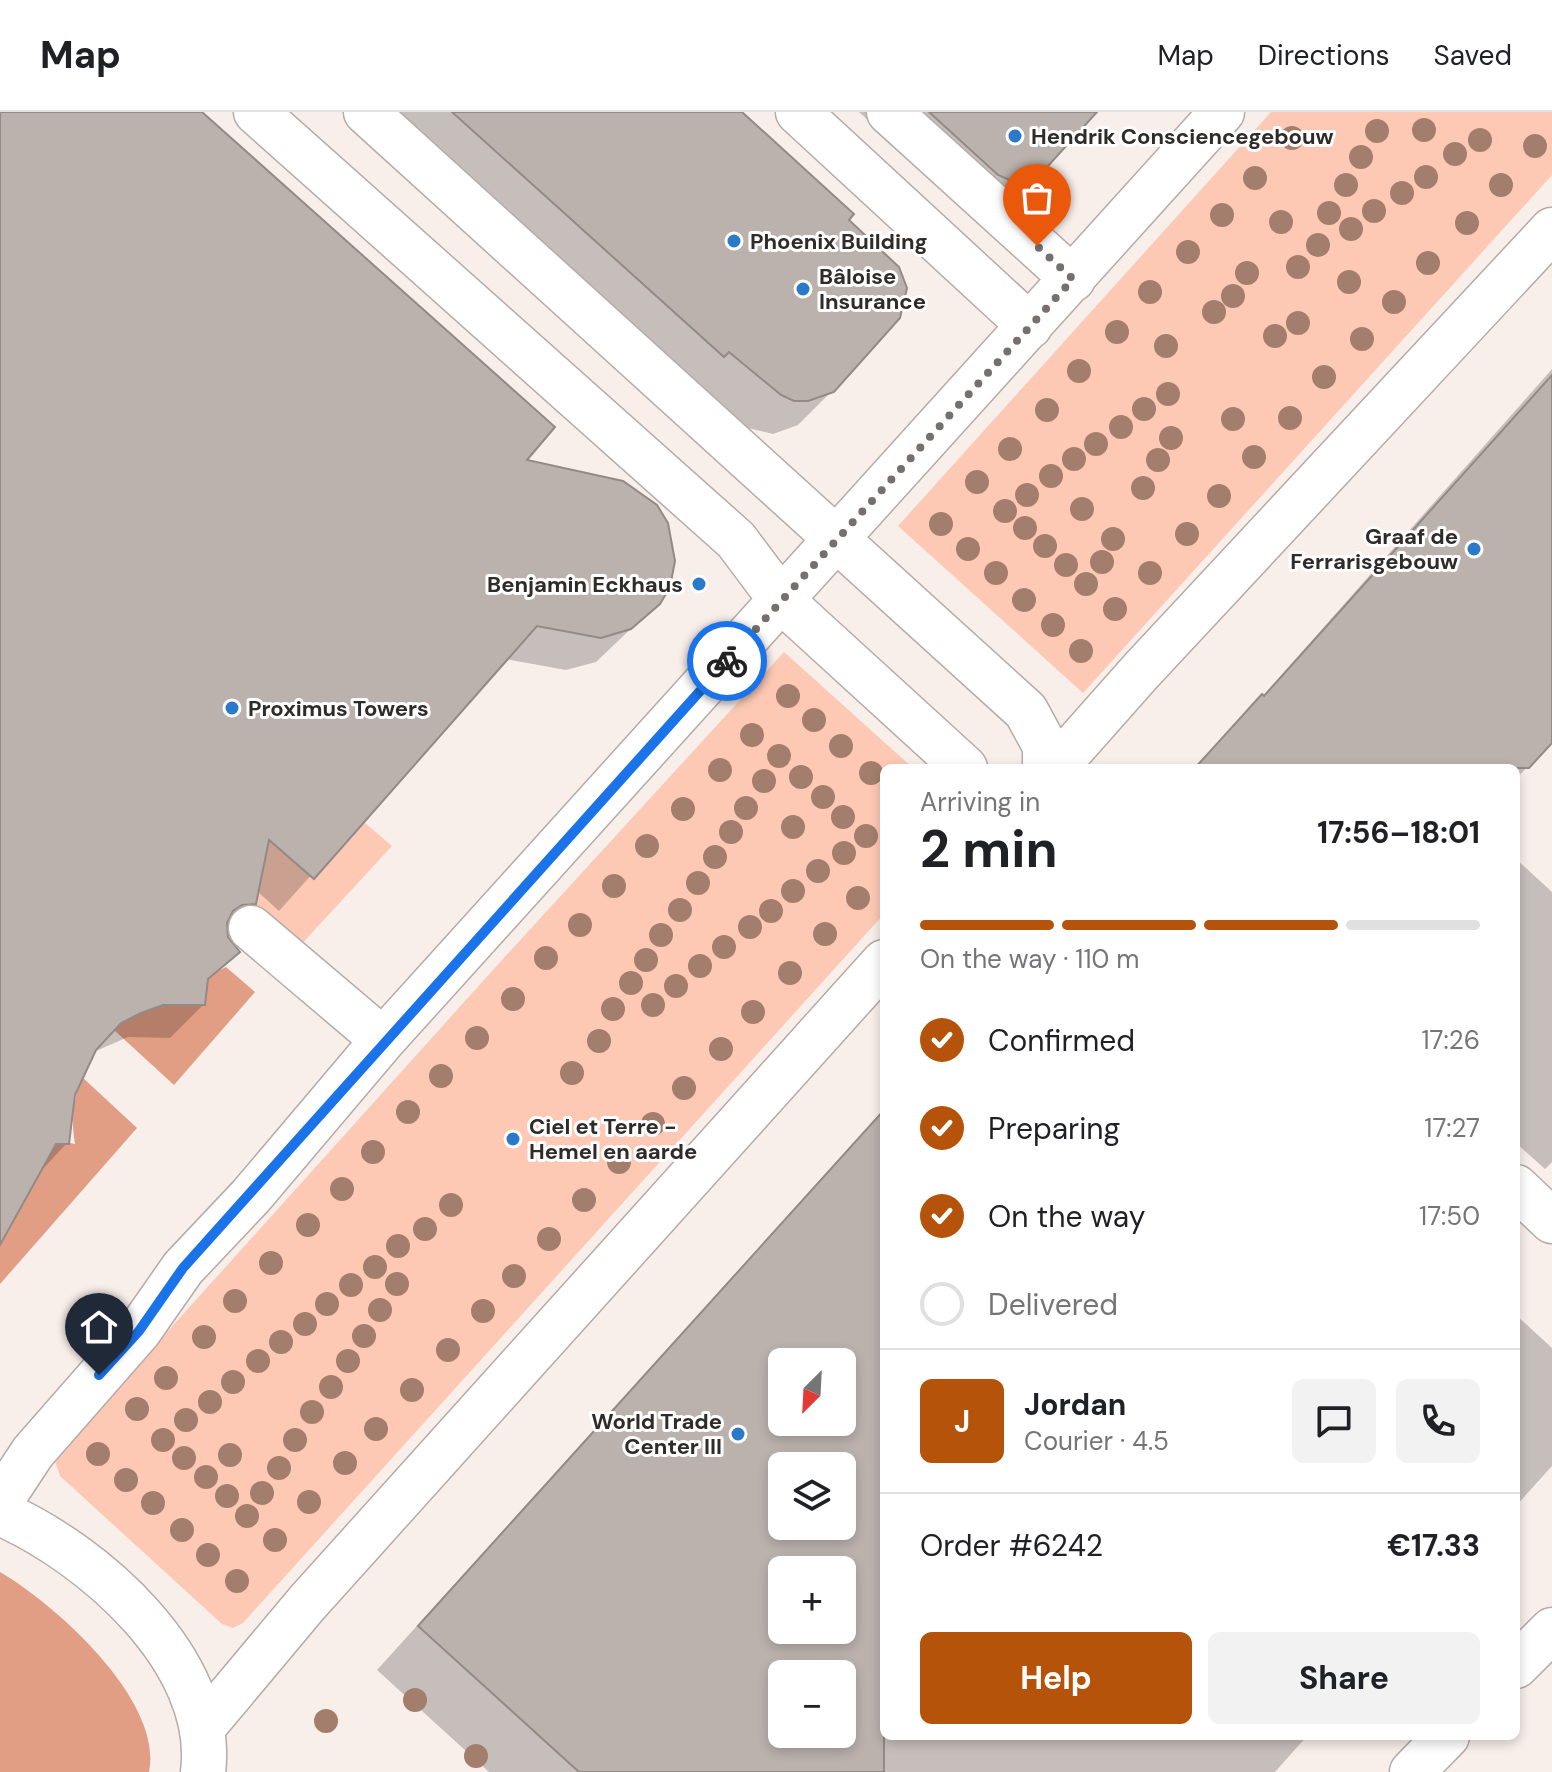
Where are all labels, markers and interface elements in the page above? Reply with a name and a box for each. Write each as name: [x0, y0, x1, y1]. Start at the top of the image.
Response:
text: Map: [40, 30, 121, 80]
text: Map: [1157, 37, 1214, 74]
text: Directions: [1258, 37, 1390, 74]
text: Saved: [1434, 37, 1512, 74]
place label: Hendrik Consciencegebouw: [1031, 122, 1334, 151]
marker: Hendrik Consciencegebouw: [1006, 127, 1024, 145]
pin: [1003, 164, 1071, 246]
icon: bag: [1015, 176, 1059, 220]
place label: Phoenix Building: [750, 227, 928, 256]
marker: Phoenix Building: [725, 232, 743, 250]
place label: Bâloise Insurance: [819, 262, 926, 316]
marker: Bâloise Insurance: [794, 280, 812, 298]
place label: Graaf de Ferrarisgebouw: [1290, 522, 1458, 576]
marker: Graaf de Ferrarisgebouw: [1465, 540, 1483, 558]
place label: Benjamin Eckhaus: [487, 570, 683, 599]
marker: Benjamin Eckhaus: [690, 575, 708, 593]
courier: [687, 621, 767, 701]
icon: bike: [705, 639, 749, 683]
place label: Proximus Towers: [248, 694, 429, 723]
marker: Proximus Towers: [223, 699, 241, 717]
text: Arriving in: [920, 785, 1040, 819]
text: 17:56–18:01: [1317, 813, 1480, 852]
text: 2 min: [920, 815, 1058, 883]
text: On the way · 110 m: [920, 942, 1139, 976]
icon: check: [920, 1018, 964, 1062]
text: Confirmed: [988, 1021, 1135, 1060]
text: 17:26: [1421, 1023, 1480, 1057]
icon: check: [920, 1106, 964, 1150]
text: Preparing: [988, 1109, 1120, 1148]
text: 17:27: [1424, 1111, 1480, 1145]
place label: Ciel et Terre - Hemel en aarde: [529, 1112, 697, 1166]
marker: Ciel et Terre - Hemel en aarde: [504, 1130, 522, 1148]
icon: check: [920, 1194, 964, 1238]
text: On the way: [988, 1197, 1145, 1236]
text: 17:50: [1419, 1199, 1480, 1233]
text: Delivered: [988, 1285, 1118, 1324]
pin: [65, 1293, 133, 1375]
icon: home: [77, 1305, 121, 1349]
north arrow: [768, 1348, 856, 1436]
map controls: [768, 1348, 856, 1748]
button: chat: [1292, 1379, 1376, 1463]
button: phone: [1396, 1379, 1480, 1463]
text: Jordan: [1024, 1385, 1126, 1424]
text: J: [954, 1402, 970, 1441]
place label: World Trade Center III: [591, 1407, 722, 1461]
text: Courier · 4.5: [1024, 1424, 1169, 1458]
marker: World Trade Center III: [729, 1425, 747, 1443]
button: layers: [768, 1452, 856, 1540]
text: Order #6242: [920, 1526, 1103, 1565]
text: €17.33: [1387, 1526, 1480, 1565]
button: +: [768, 1556, 856, 1644]
button: Help: [920, 1632, 1192, 1724]
button: Share: [1208, 1632, 1480, 1724]
button: −: [768, 1660, 856, 1748]

